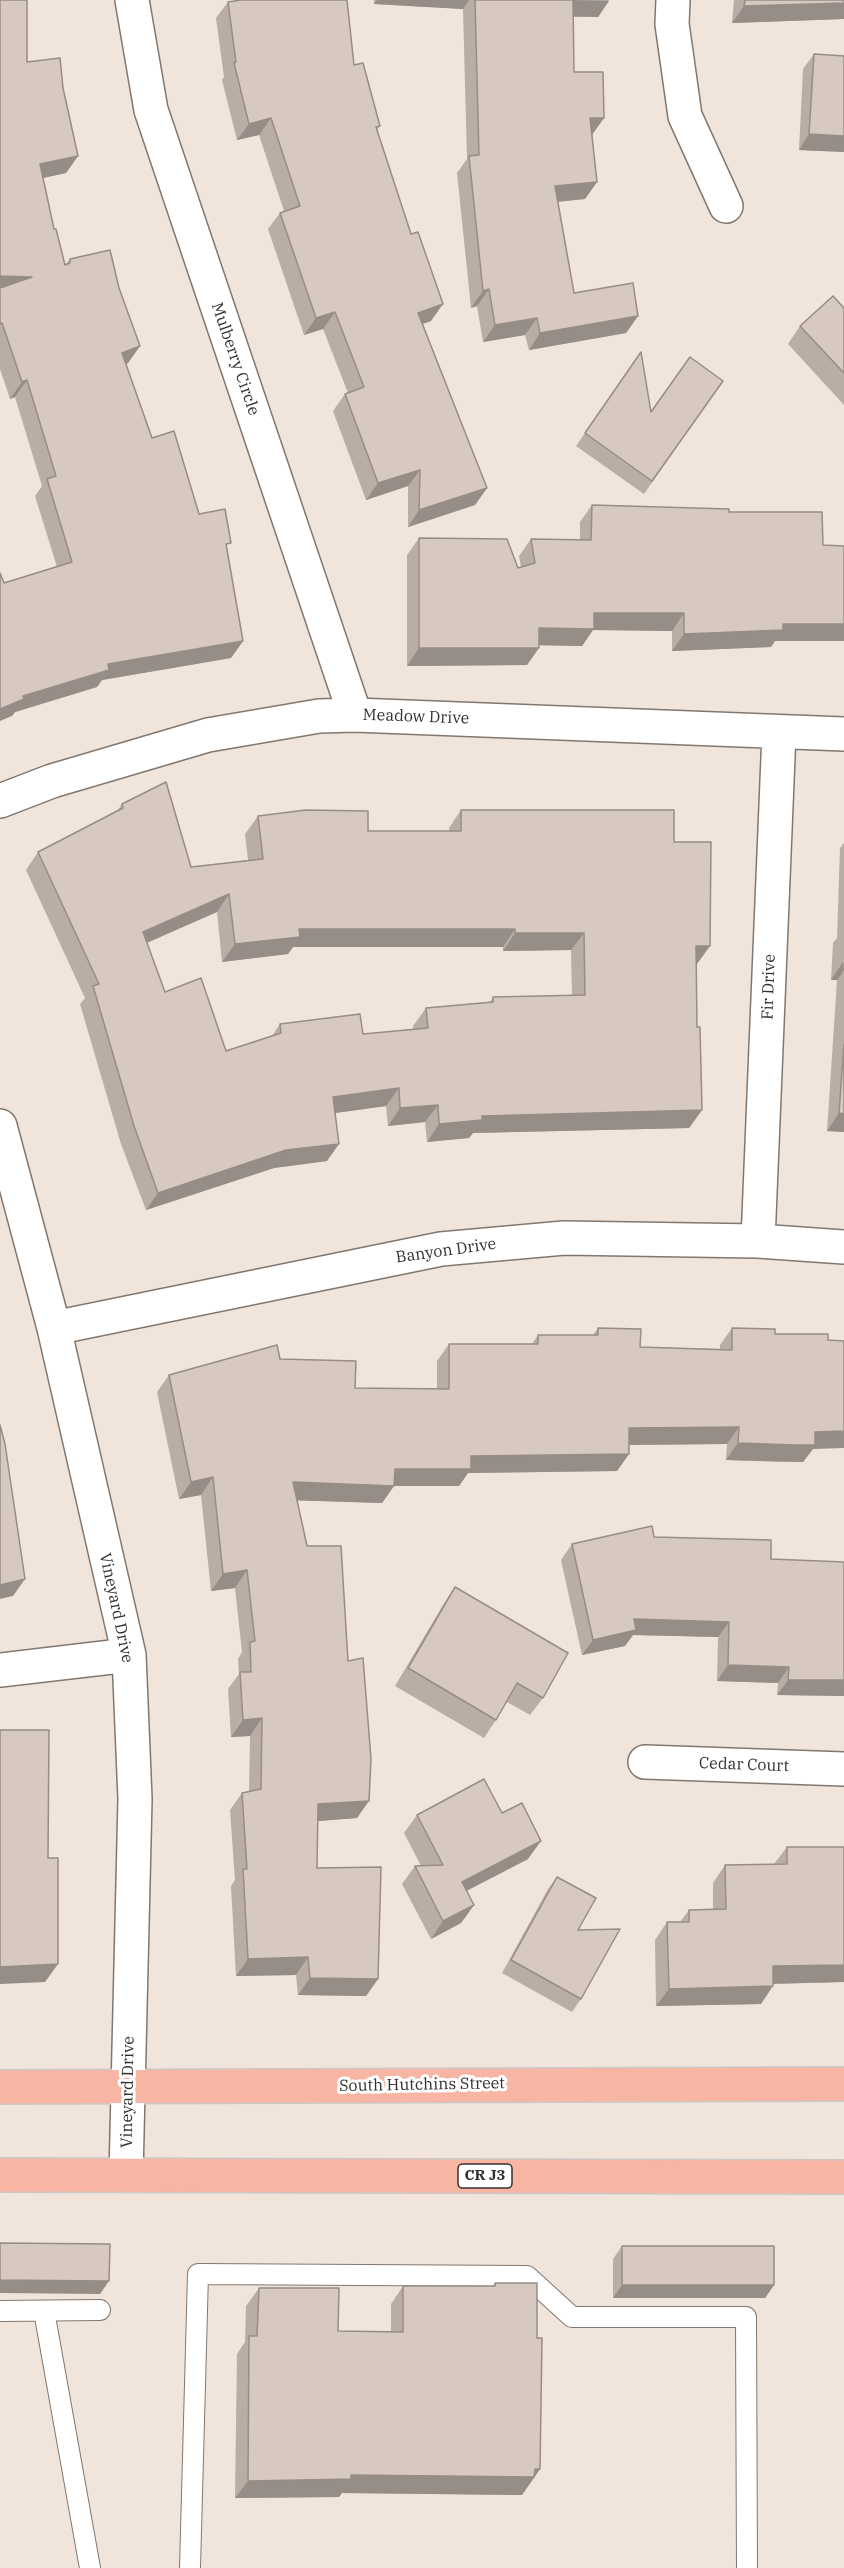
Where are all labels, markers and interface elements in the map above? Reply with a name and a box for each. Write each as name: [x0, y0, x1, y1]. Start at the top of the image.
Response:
street label: Mulberry Circle: [207, 300, 263, 418]
street label: Meadow Drive: [362, 706, 470, 728]
street label: Fir Drive: [758, 954, 780, 1020]
street label: Banyon Drive: [395, 1234, 497, 1268]
street label: Vineyard Drive: [95, 1551, 137, 1665]
street label: Cedar Court: [699, 1754, 789, 1776]
street label: Vineyard Drive: [117, 2036, 139, 2148]
street label: South Hutchins Street: [339, 2074, 505, 2096]
road number: CR J3: [458, 2164, 512, 2188]

